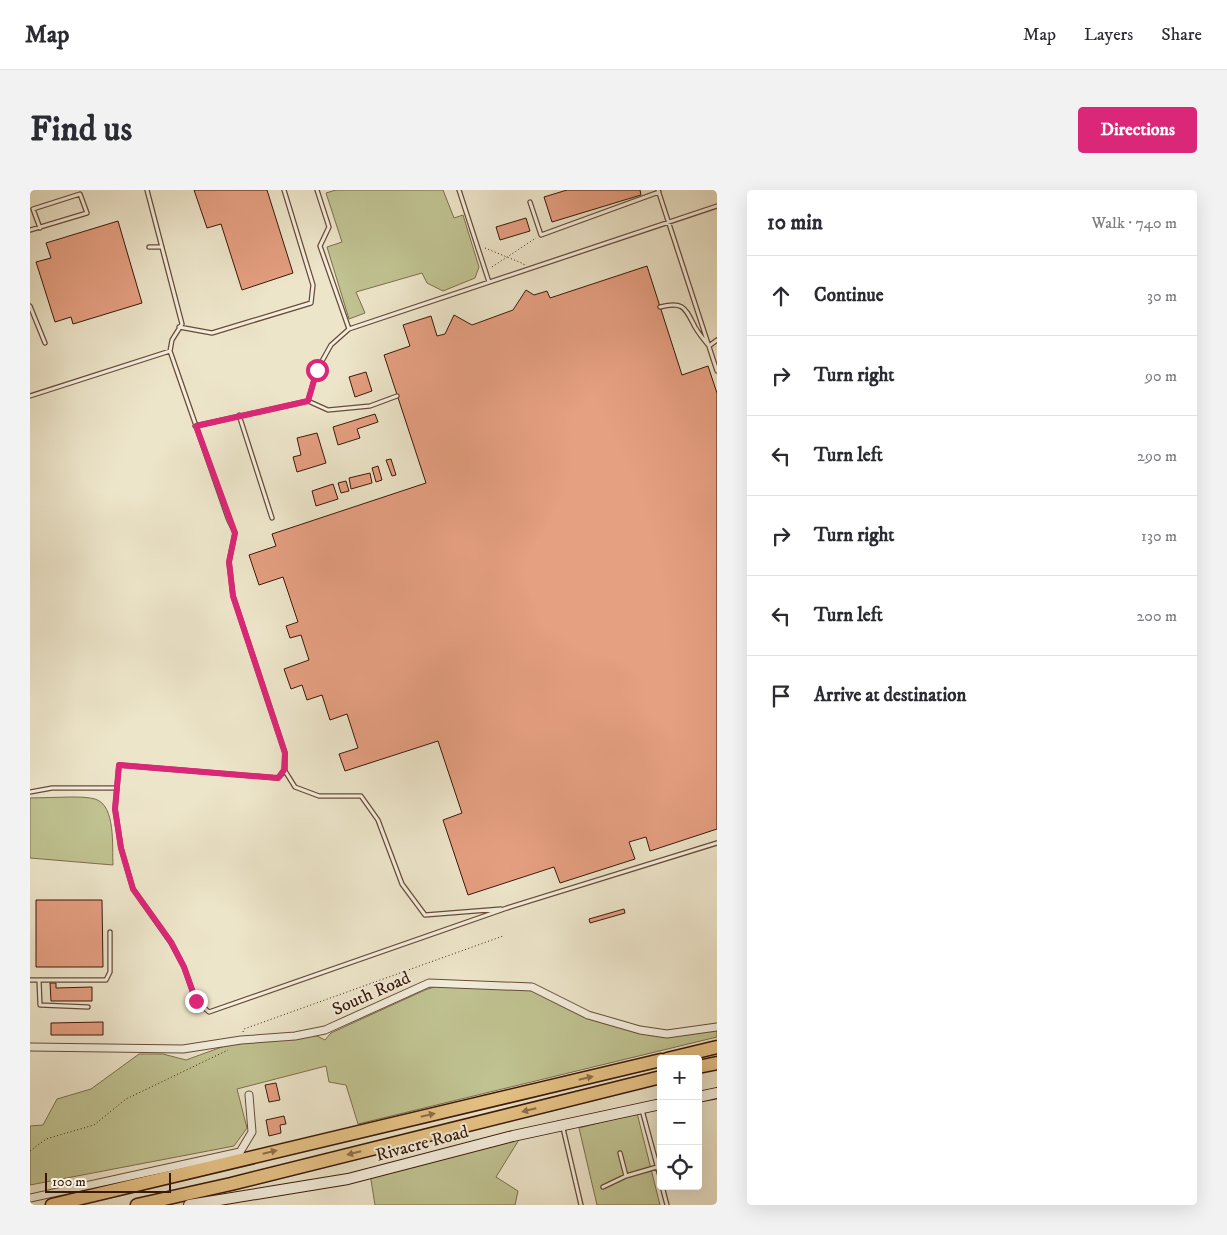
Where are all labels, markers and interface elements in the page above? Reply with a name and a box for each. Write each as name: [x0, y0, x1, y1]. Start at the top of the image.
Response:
text: Map: [25, 20, 69, 50]
text: Map: [1023, 24, 1056, 46]
text: Layers: [1084, 24, 1133, 46]
text: Share: [1161, 24, 1202, 46]
button: Directions: [1078, 107, 1197, 153]
text: Find us: [30, 108, 132, 152]
text: 10 min: [767, 210, 823, 236]
text: Walk · 740 m: [1092, 213, 1177, 233]
icon: ahead: [767, 282, 795, 310]
text: Continue: [814, 284, 884, 307]
text: 30 m: [1147, 286, 1177, 306]
route start: [306, 359, 329, 382]
icon: right: [767, 362, 795, 390]
text: Turn right: [814, 364, 894, 387]
text: 90 m: [1145, 366, 1177, 386]
icon: left: [767, 442, 795, 470]
text: Turn left: [814, 444, 883, 467]
text: 290 m: [1137, 446, 1177, 466]
icon: right: [767, 522, 795, 550]
text: Turn right: [814, 524, 894, 547]
text: 130 m: [1141, 526, 1177, 546]
icon: left: [767, 602, 795, 630]
text: Turn left: [814, 604, 883, 627]
text: 200 m: [1136, 606, 1177, 626]
icon: arrive: [767, 682, 795, 710]
text: Arrive at destination: [814, 684, 966, 707]
street label: South Road: [329, 967, 414, 1021]
route end: [185, 990, 208, 1013]
map controls: [657, 1055, 702, 1190]
button: +: [657, 1055, 702, 1100]
one-way arrow: [578, 1074, 593, 1082]
button: −: [657, 1100, 702, 1145]
one-way arrow: [521, 1106, 536, 1114]
one-way arrow: [420, 1111, 435, 1119]
street label: Rivacre Road: [373, 1121, 471, 1167]
button: locate: [657, 1145, 702, 1190]
one-way arrow: [262, 1148, 277, 1156]
one-way arrow: [346, 1149, 361, 1157]
scale bar: [45, 1170, 171, 1193]
text: 100 m: [52, 1173, 86, 1191]

